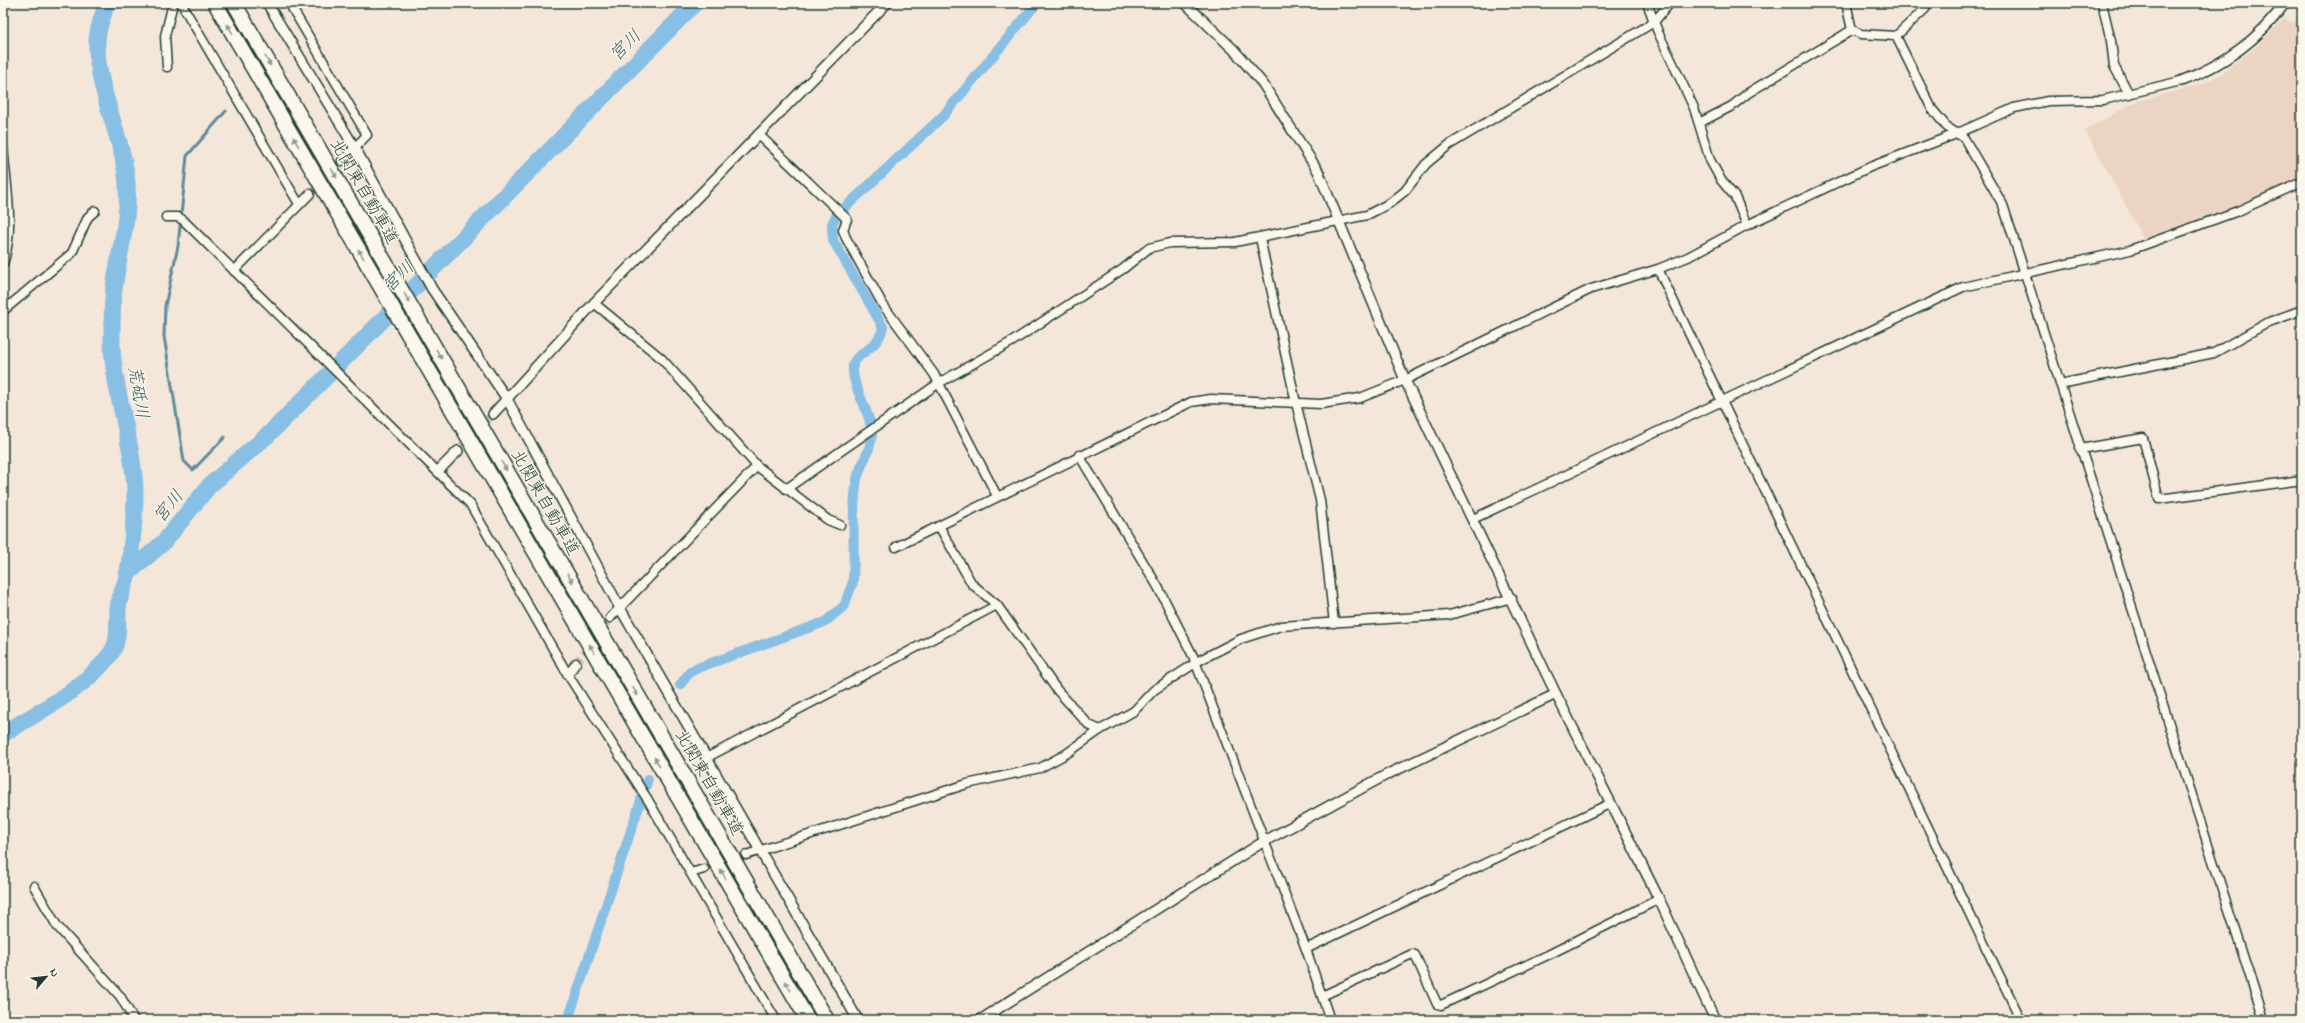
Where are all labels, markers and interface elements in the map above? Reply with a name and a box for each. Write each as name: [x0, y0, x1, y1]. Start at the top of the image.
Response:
one-way arrow: [227, 23, 234, 35]
water label: 宮川: [604, 24, 648, 68]
one-way arrow: [264, 56, 272, 66]
street label: 北関東自動車道: [323, 134, 404, 250]
one-way arrow: [292, 136, 299, 148]
one-way arrow: [330, 167, 337, 179]
one-way arrow: [358, 248, 365, 260]
water label: 宮川: [377, 255, 421, 299]
one-way arrow: [403, 292, 410, 304]
one-way arrow: [435, 348, 442, 360]
water label: 荒砥川: [120, 364, 154, 421]
street label: 北関東自動車道: [504, 445, 585, 561]
one-way arrow: [501, 460, 508, 472]
water label: 宮川: [148, 485, 191, 529]
one-way arrow: [566, 572, 573, 584]
one-way arrow: [588, 643, 595, 655]
one-way arrow: [632, 685, 639, 697]
street label: 北関東自動車道: [668, 725, 749, 841]
one-way arrow: [654, 756, 661, 768]
one-way arrow: [719, 868, 726, 880]
north arrow: [26, 957, 66, 997]
text: N: [45, 966, 63, 980]
one-way arrow: [785, 980, 792, 992]

